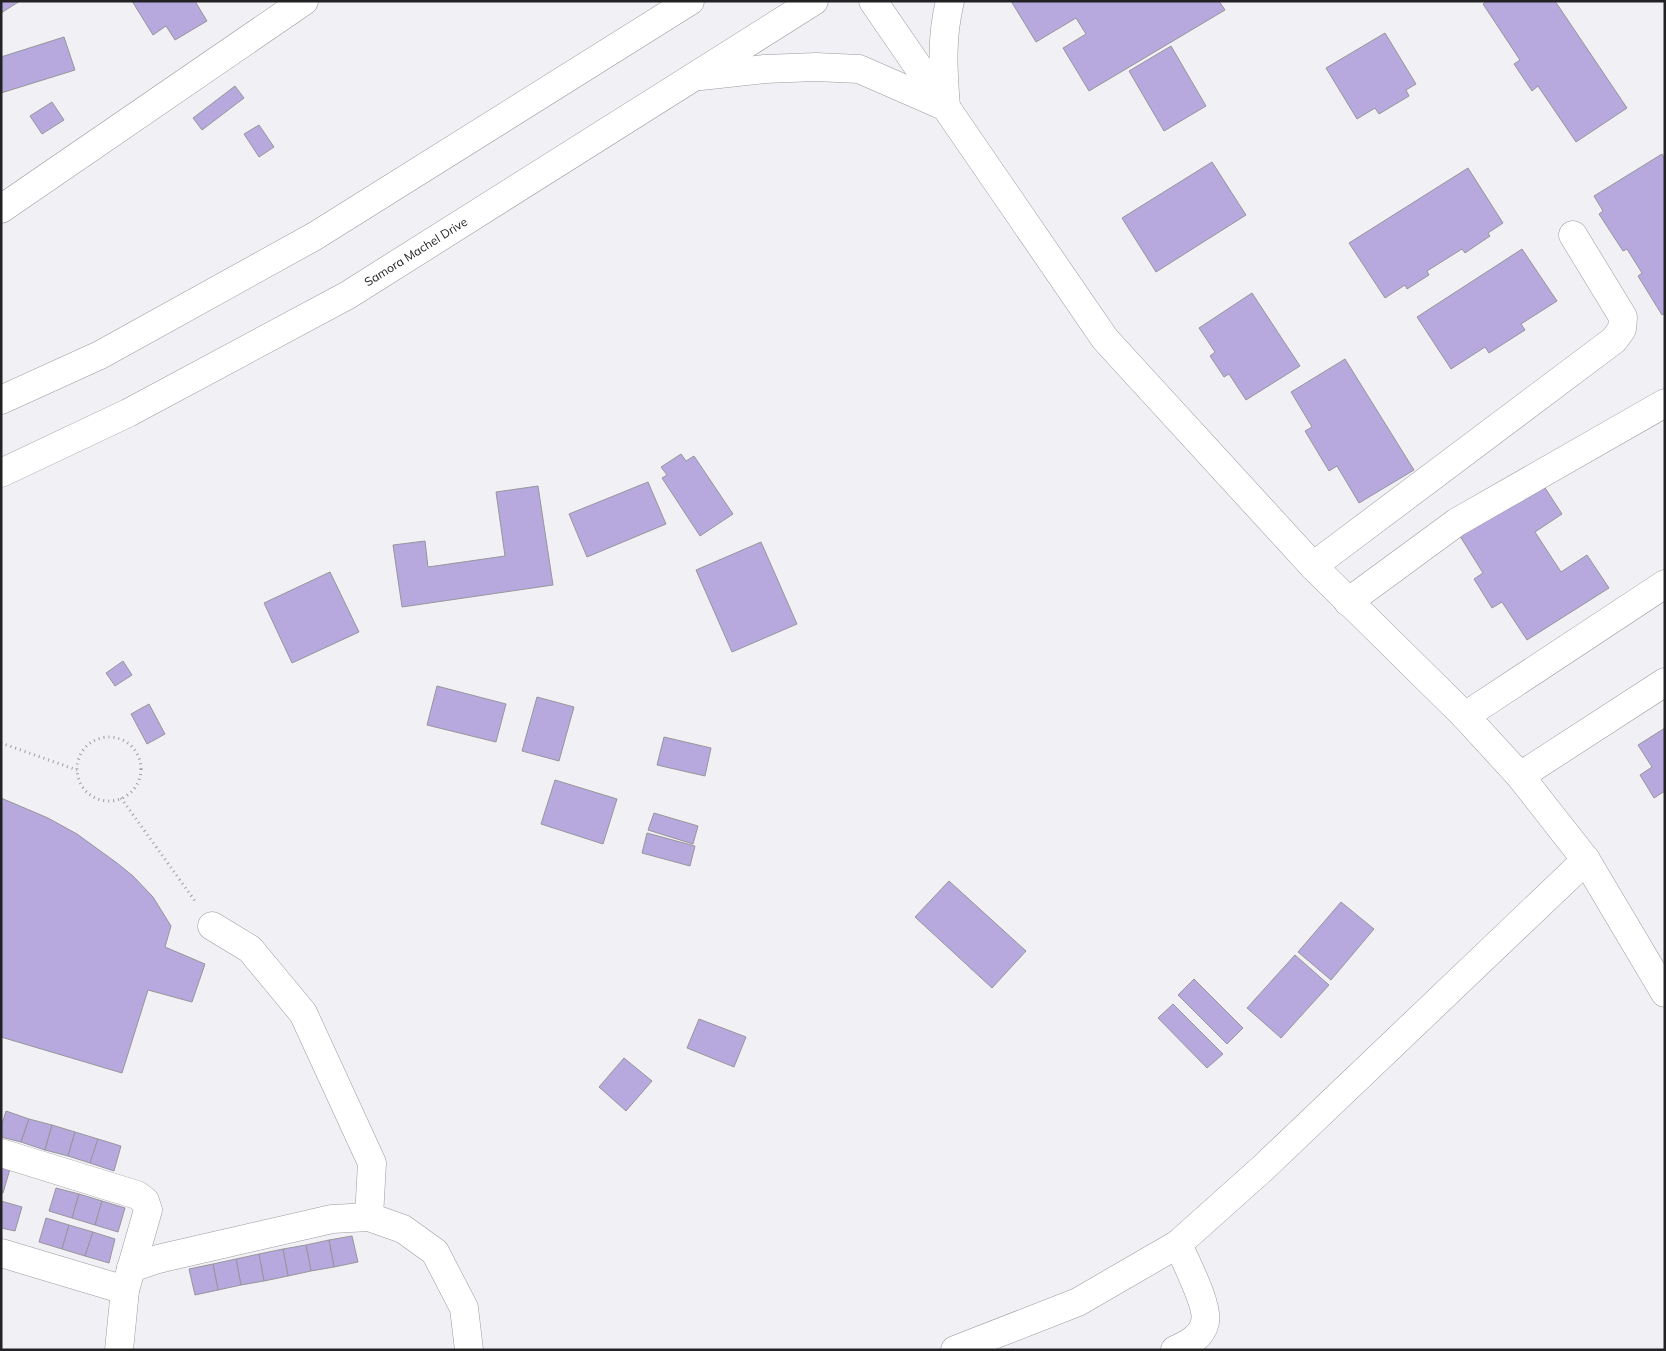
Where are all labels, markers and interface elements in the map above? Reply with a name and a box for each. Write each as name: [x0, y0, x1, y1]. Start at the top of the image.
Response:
street label: Samora Machel Drive: [361, 214, 470, 289]

